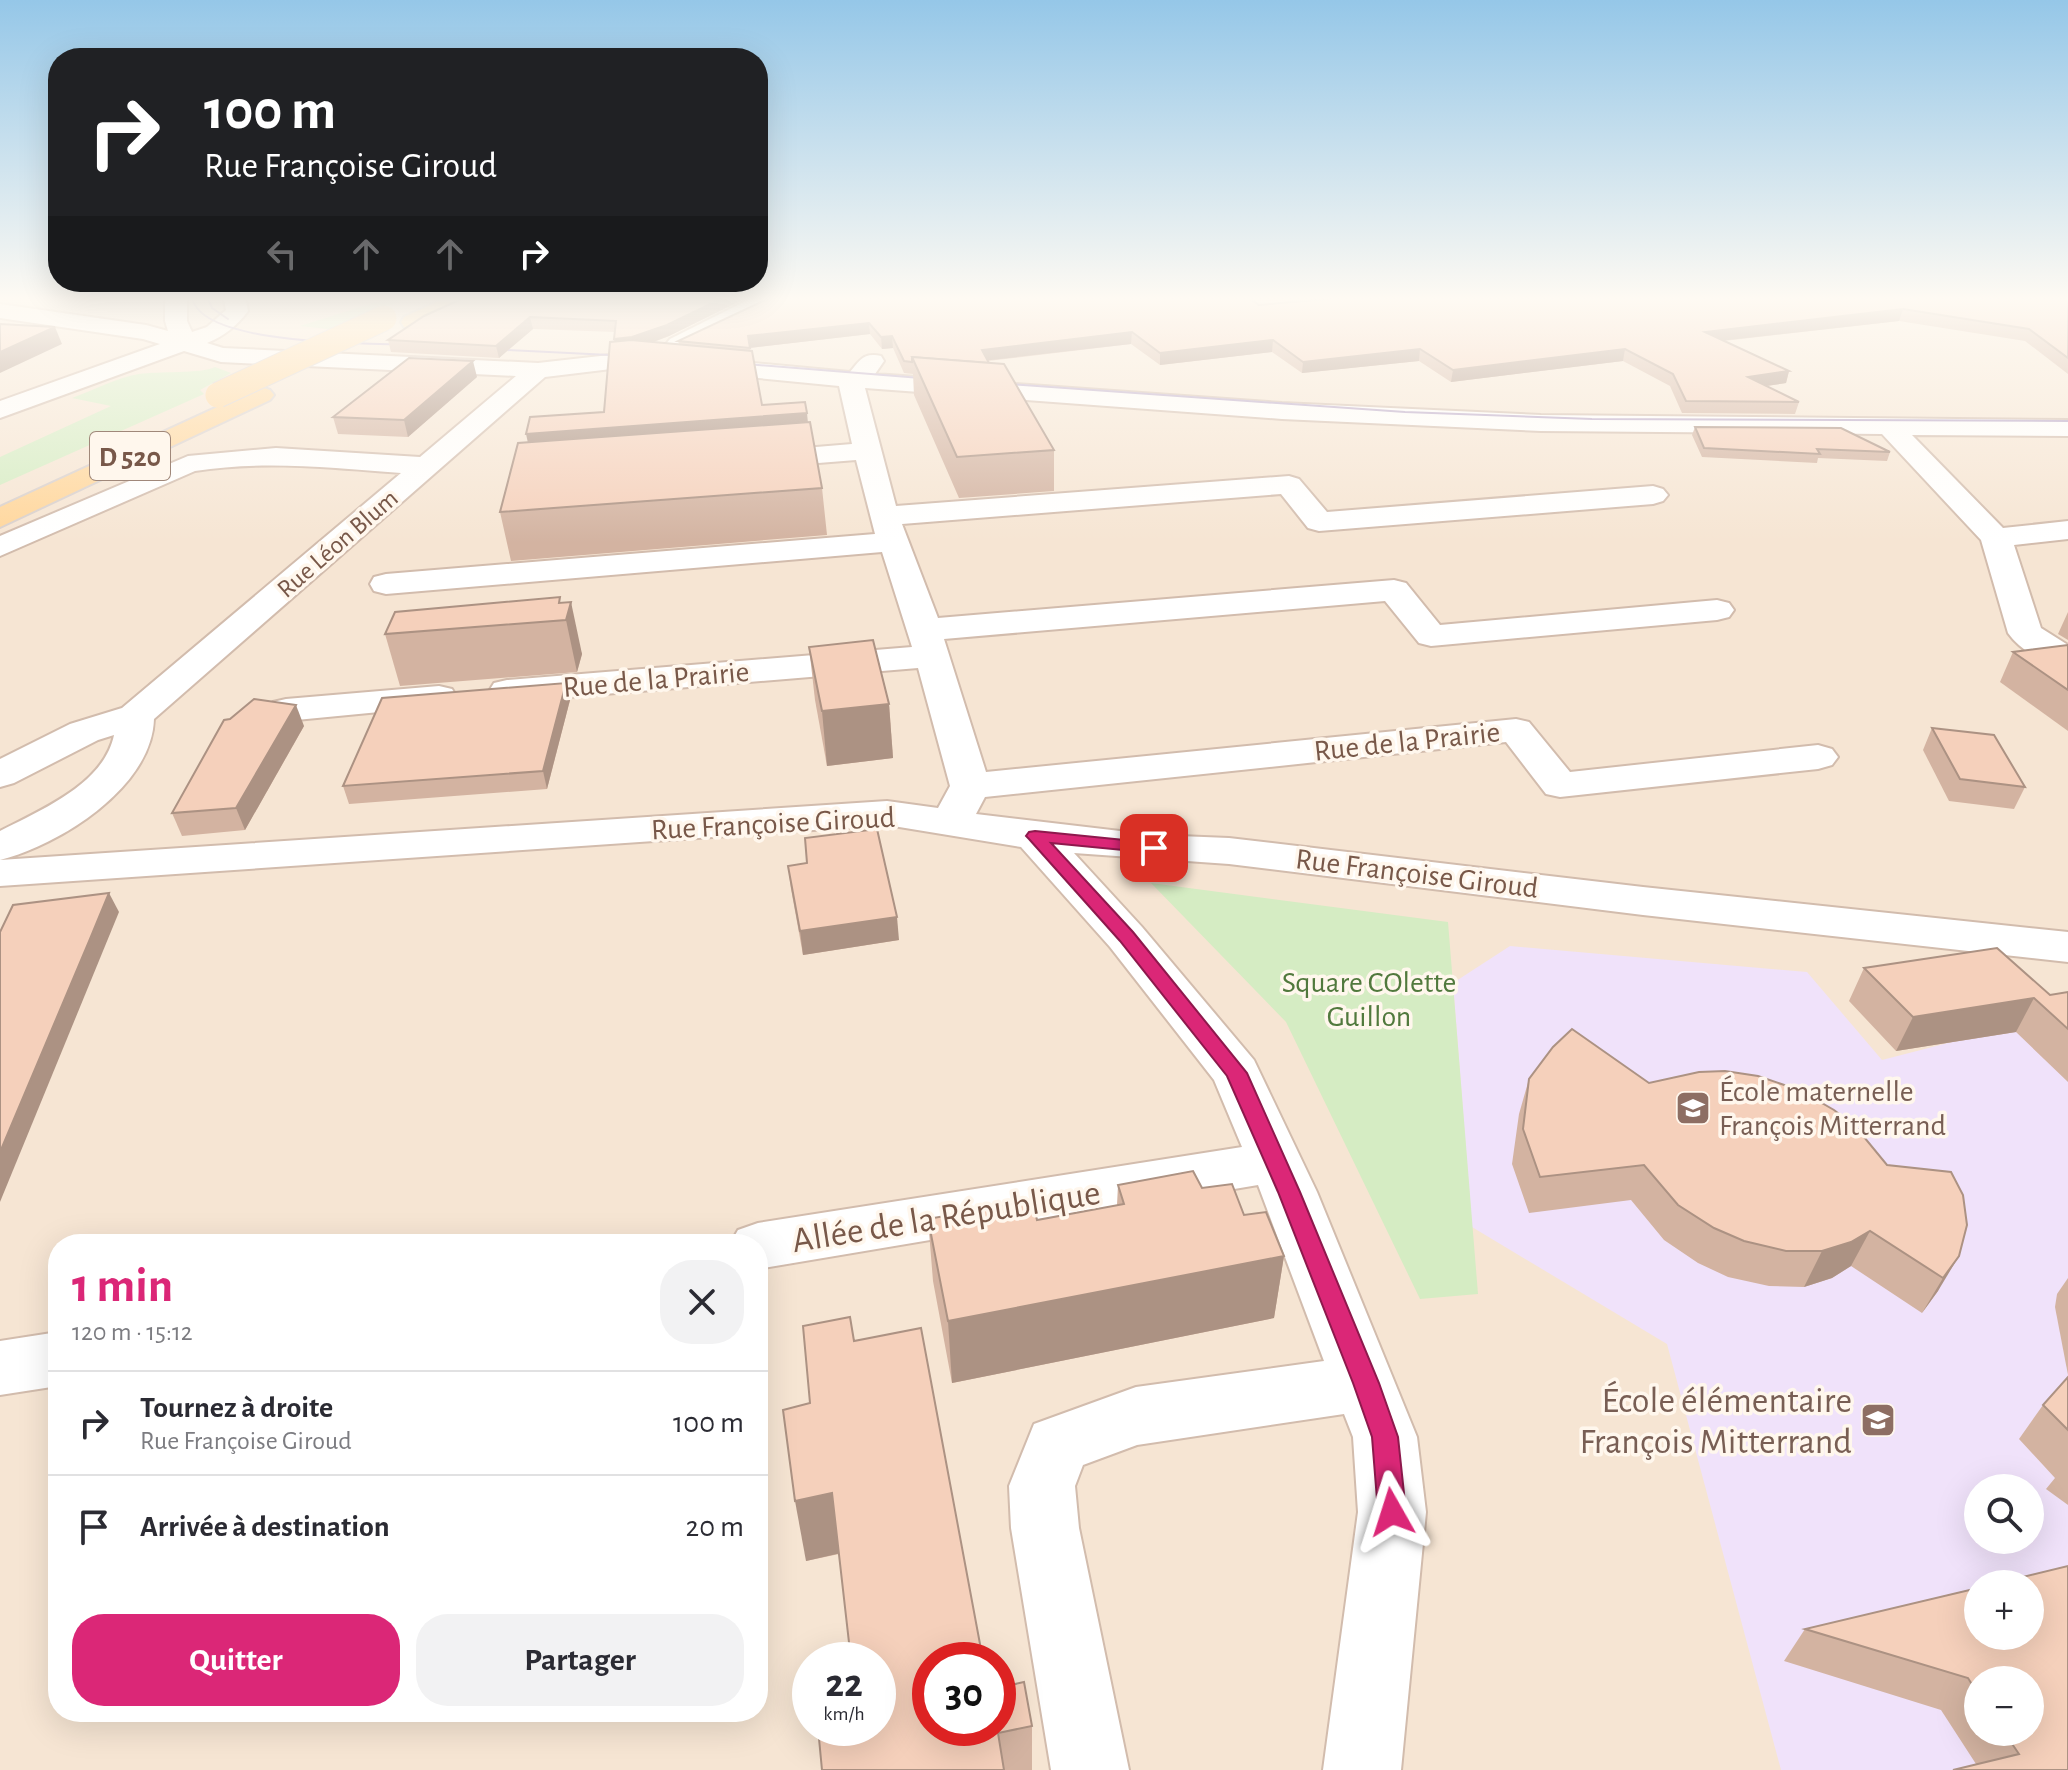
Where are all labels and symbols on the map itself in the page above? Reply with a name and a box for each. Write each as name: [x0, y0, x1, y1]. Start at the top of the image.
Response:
road number: D 520: [90, 432, 170, 480]
street label: Rue Léon Blum: [272, 485, 403, 603]
street label: Rue de la Prairie: [562, 657, 751, 703]
street label: Rue de la Prairie: [1312, 717, 1502, 767]
street label: Rue Françoise Giroud: [650, 803, 896, 845]
pin: [1120, 814, 1188, 882]
street label: Rue Françoise Giroud: [1294, 844, 1540, 904]
park label: Square COlette Guillon: [1282, 968, 1456, 1032]
place label: École maternelle François Mitterrand: [1719, 1075, 1946, 1141]
school or university icon: École maternelle François Mitterrand: [1674, 1089, 1712, 1127]
street label: Allée de la République: [790, 1175, 1103, 1259]
place label: École élémentaire François Mitterrand: [1580, 1380, 1852, 1460]
school or university icon: École élémentaire François Mitterrand: [1859, 1401, 1897, 1439]
position arrow: [1350, 1470, 1434, 1554]
speed limit sign: 30: [912, 1642, 1016, 1746]

